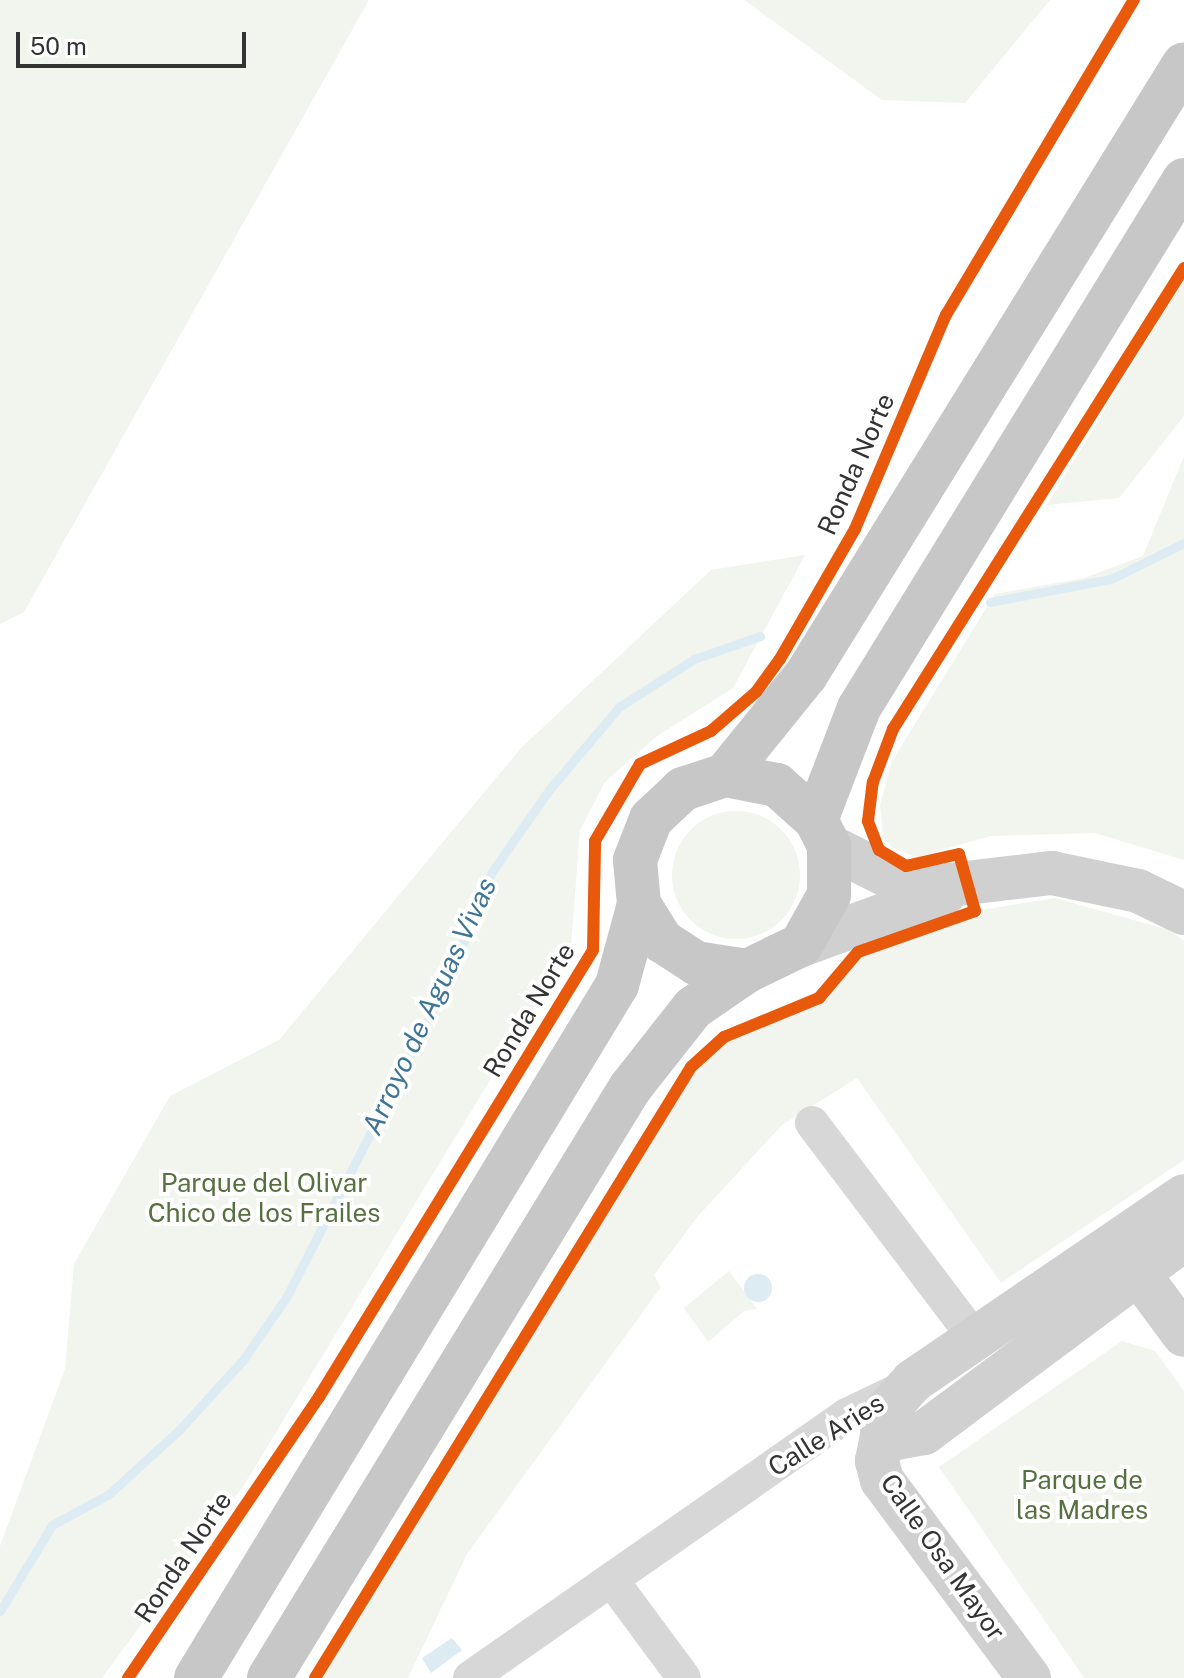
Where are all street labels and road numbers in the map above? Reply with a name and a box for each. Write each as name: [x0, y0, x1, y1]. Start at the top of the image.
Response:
street label: Ronda Norte: [811, 388, 901, 540]
street label: Ronda Norte: [477, 937, 581, 1083]
street label: Calle Aries: [762, 1387, 890, 1483]
street label: Calle Osa Mayor: [874, 1468, 1012, 1646]
street label: Ronda Norte: [128, 1485, 238, 1629]

